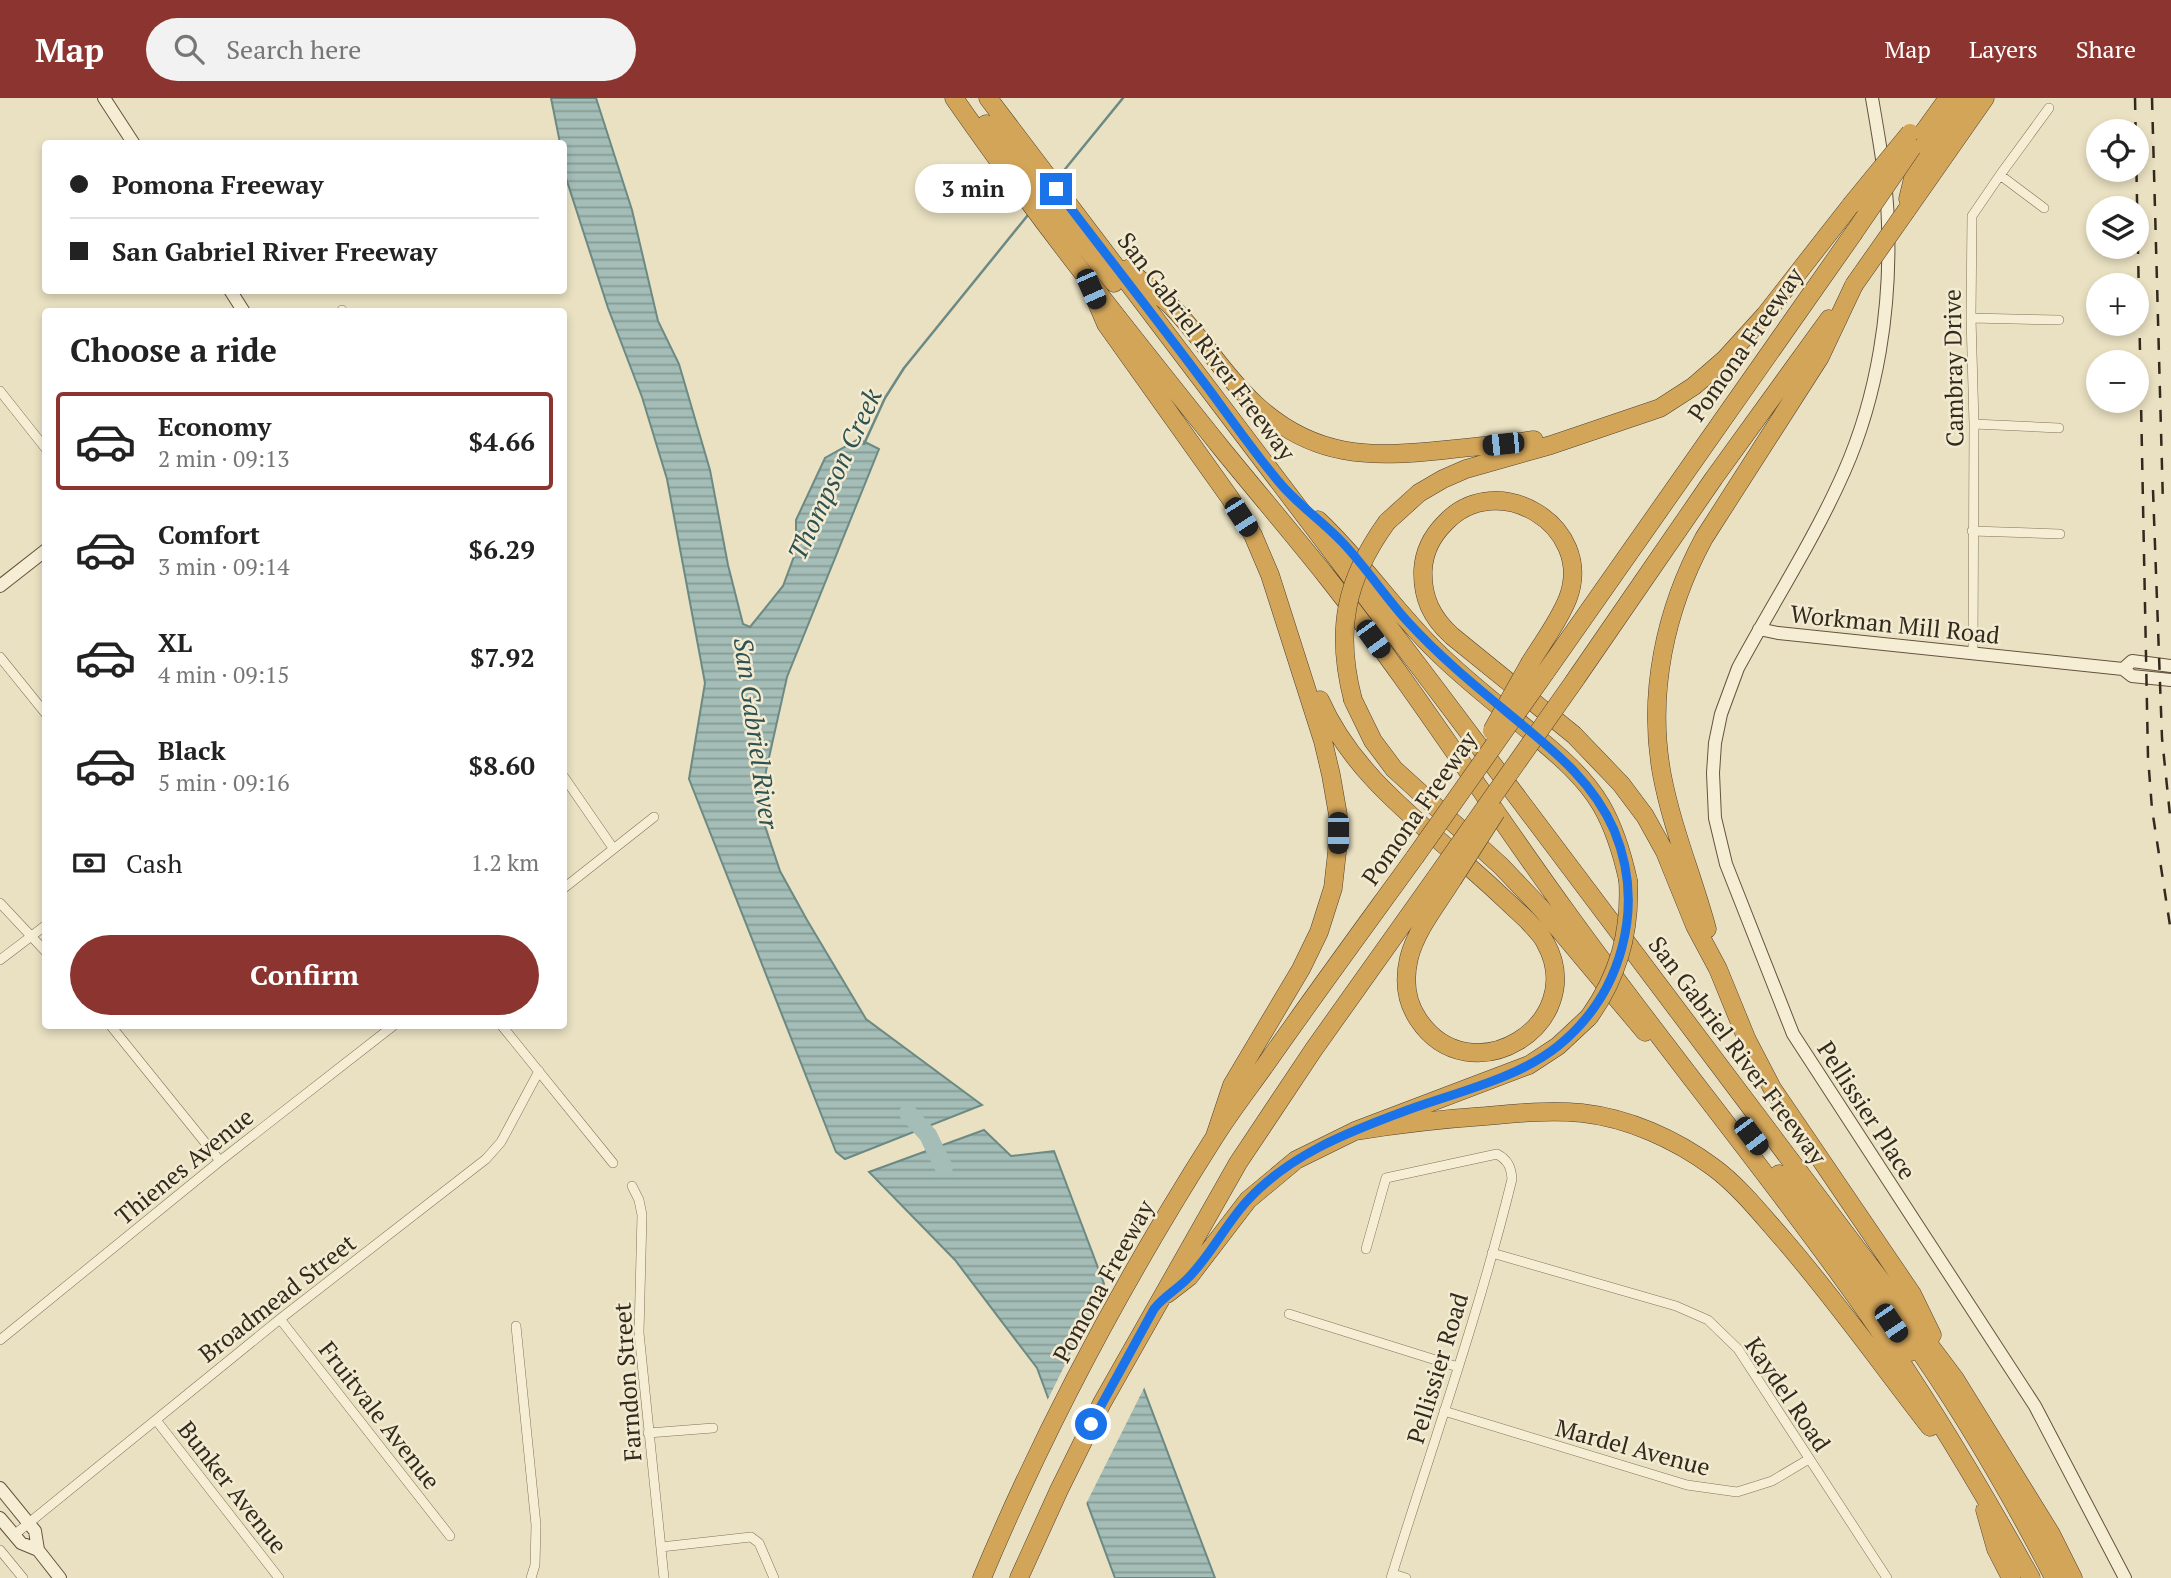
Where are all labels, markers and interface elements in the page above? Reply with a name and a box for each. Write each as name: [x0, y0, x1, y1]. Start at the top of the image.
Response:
search box: [146, 18, 636, 81]
text: Map: [35, 28, 104, 71]
icon: search: [170, 30, 208, 68]
text: Search here: [226, 32, 361, 66]
text: Map: [1884, 33, 1931, 65]
text: Layers: [1969, 33, 2038, 65]
text: Share: [2076, 33, 2136, 65]
map controls: [2086, 119, 2149, 413]
button: locate: [2086, 119, 2149, 182]
callout: 3 min: [916, 164, 1032, 214]
text: Pomona Freeway: [112, 167, 323, 201]
text: 3 min: [942, 173, 1004, 204]
route end: [1040, 173, 1072, 205]
button: layers: [2086, 196, 2149, 259]
street label: San Gabriel River Freeway: [1111, 225, 1304, 467]
text: San Gabriel River Freeway: [112, 234, 437, 268]
street label: Pomona Freeway: [1680, 260, 1811, 427]
car: [1073, 266, 1110, 312]
button: +: [2086, 273, 2149, 336]
street label: Cambray Drive: [1936, 289, 1970, 447]
text: Choose a ride: [70, 329, 277, 371]
button: −: [2086, 350, 2149, 413]
water label: Thompson Creek: [779, 382, 889, 565]
text: Economy: [158, 409, 271, 443]
icon: car: [74, 410, 137, 473]
text: $4.66: [469, 424, 535, 458]
car: [1482, 431, 1525, 457]
text: 2 min · 09:13: [158, 443, 290, 474]
car: [1221, 494, 1262, 540]
text: Comfort: [158, 517, 260, 551]
icon: car: [74, 518, 137, 581]
text: $6.29: [469, 532, 535, 566]
text: 3 min · 09:14: [158, 551, 290, 582]
street label: Workman Mill Road: [1789, 597, 2001, 651]
car: [1353, 616, 1394, 662]
text: XL: [158, 625, 192, 659]
icon: car: [74, 626, 137, 689]
water label: San Gabriel River: [727, 635, 787, 832]
text: $7.92: [470, 640, 535, 674]
text: 4 min · 09:15: [158, 659, 290, 690]
street label: Pomona Freeway: [1354, 724, 1485, 891]
text: Black: [158, 733, 226, 767]
icon: car: [74, 734, 137, 797]
text: $8.60: [469, 748, 535, 782]
text: 5 min · 09:16: [158, 767, 290, 798]
car: [1328, 812, 1349, 854]
icon: cash: [70, 844, 108, 882]
text: Cash: [126, 846, 182, 880]
text: 1.2 km: [471, 847, 539, 878]
street label: San Gabriel River Freeway: [1642, 929, 1835, 1171]
button: Confirm: [70, 935, 539, 1015]
street label: Pellissier Place: [1810, 1035, 1924, 1185]
street label: Thienes Avenue: [108, 1100, 260, 1232]
car: [1730, 1113, 1773, 1159]
street label: Pomona Freeway: [1045, 1193, 1161, 1368]
street label: Broadmead Street: [192, 1227, 362, 1369]
street label: Pellissier Road: [1399, 1289, 1475, 1447]
car: [1871, 1300, 1912, 1346]
street label: Farndon Street: [605, 1301, 649, 1463]
street label: Kaydel Road: [1738, 1330, 1838, 1458]
street label: Fruitvale Avenue: [312, 1334, 448, 1496]
route start: [1075, 1408, 1107, 1440]
street label: Mardel Avenue: [1552, 1411, 1714, 1483]
street label: Bunker Avenue: [171, 1414, 295, 1560]

